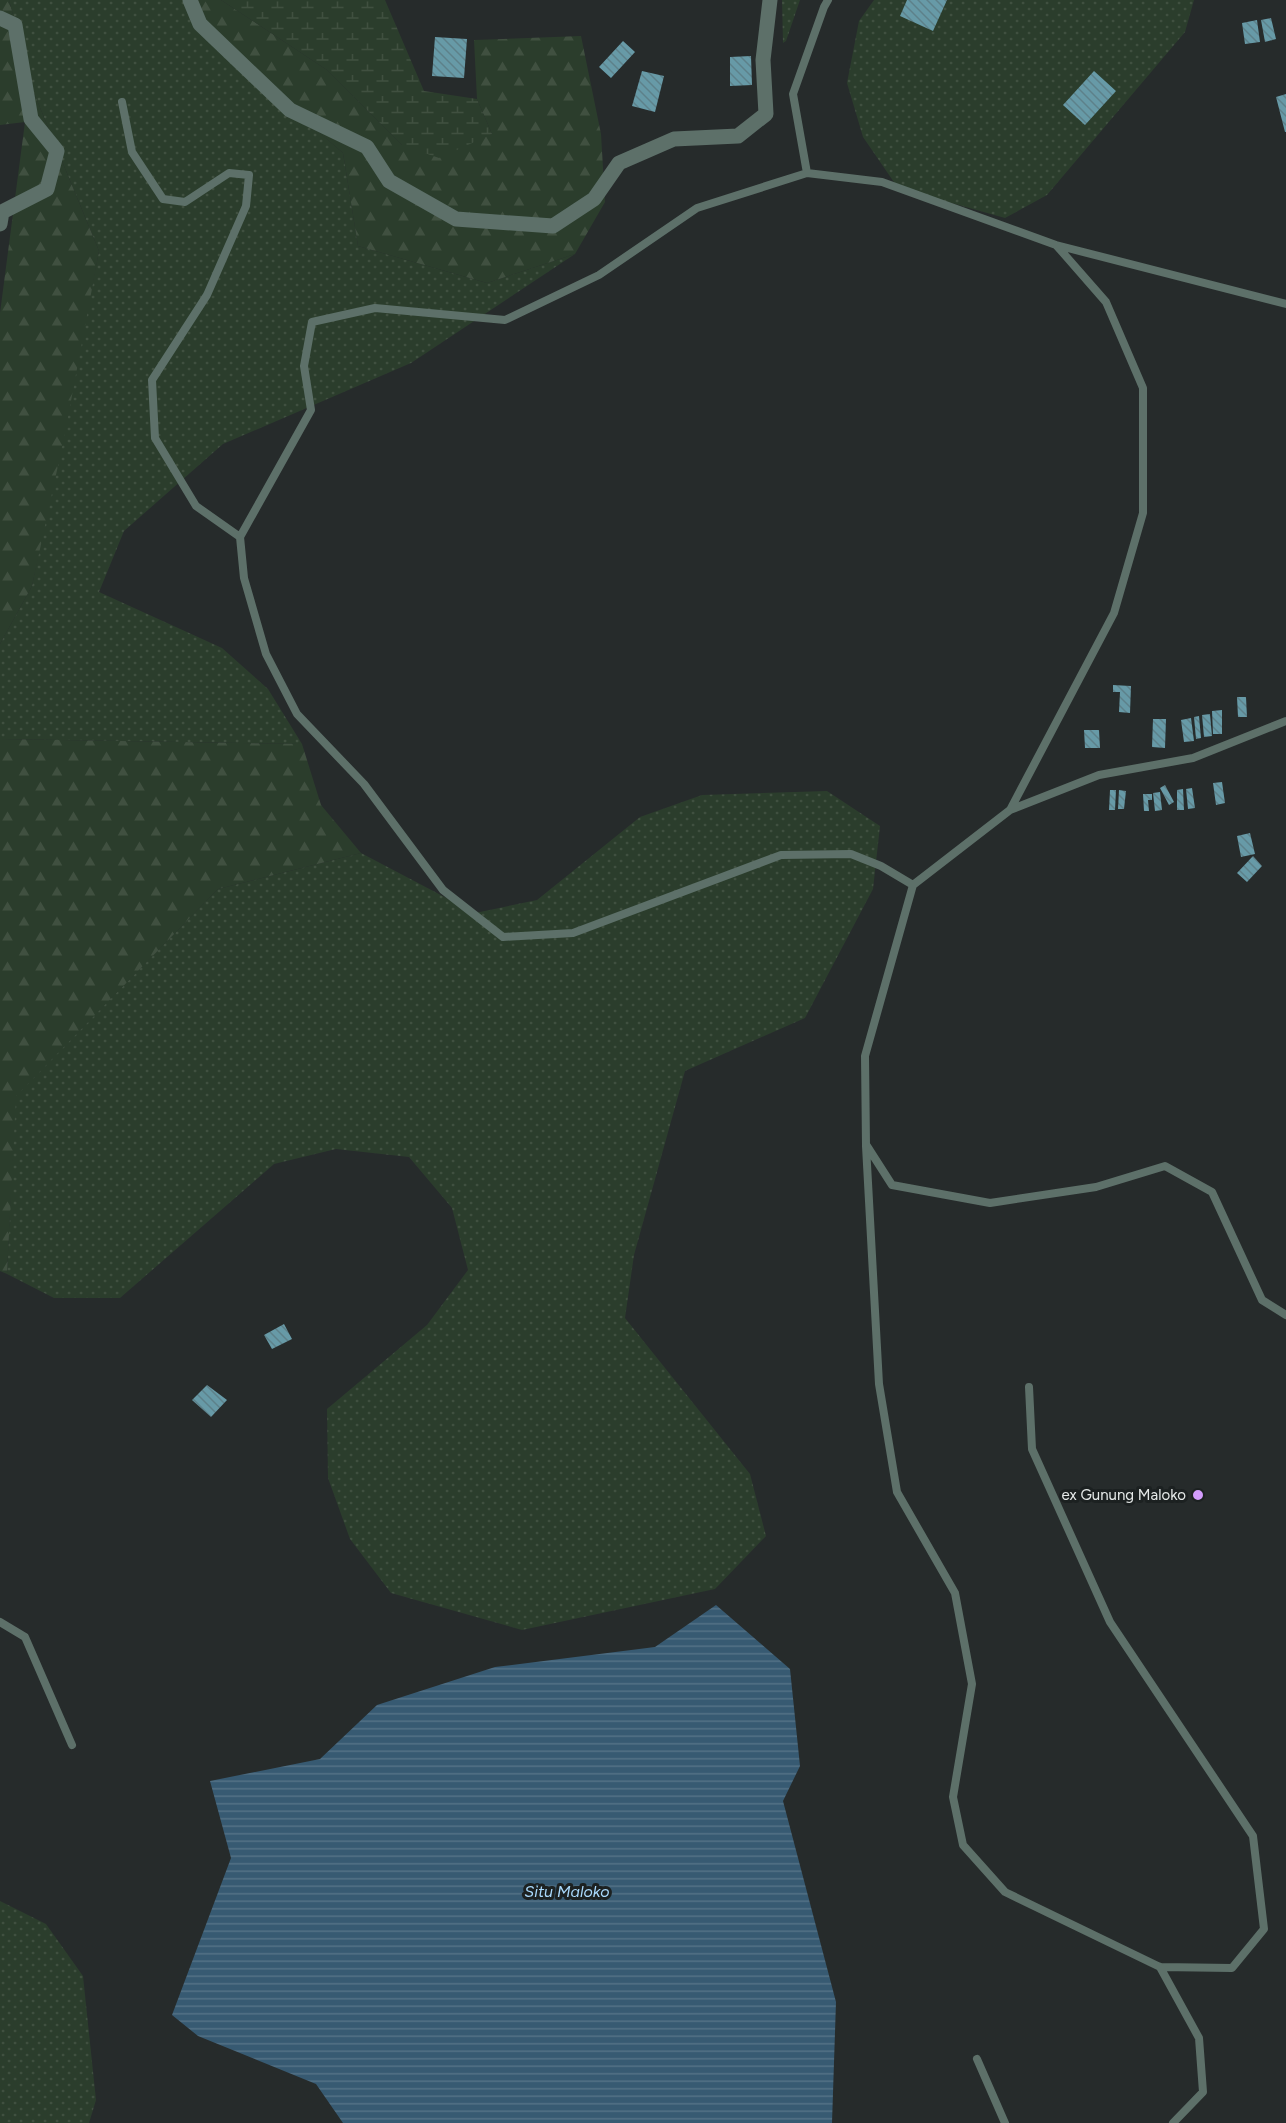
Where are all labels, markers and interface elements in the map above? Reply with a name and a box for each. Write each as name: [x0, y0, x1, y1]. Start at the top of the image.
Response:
place label: ex Gunung Maloko: [1062, 1486, 1186, 1504]
marker: ex Gunung Maloko: [1191, 1488, 1205, 1502]
water label: Situ Maloko: [524, 1882, 610, 1901]

